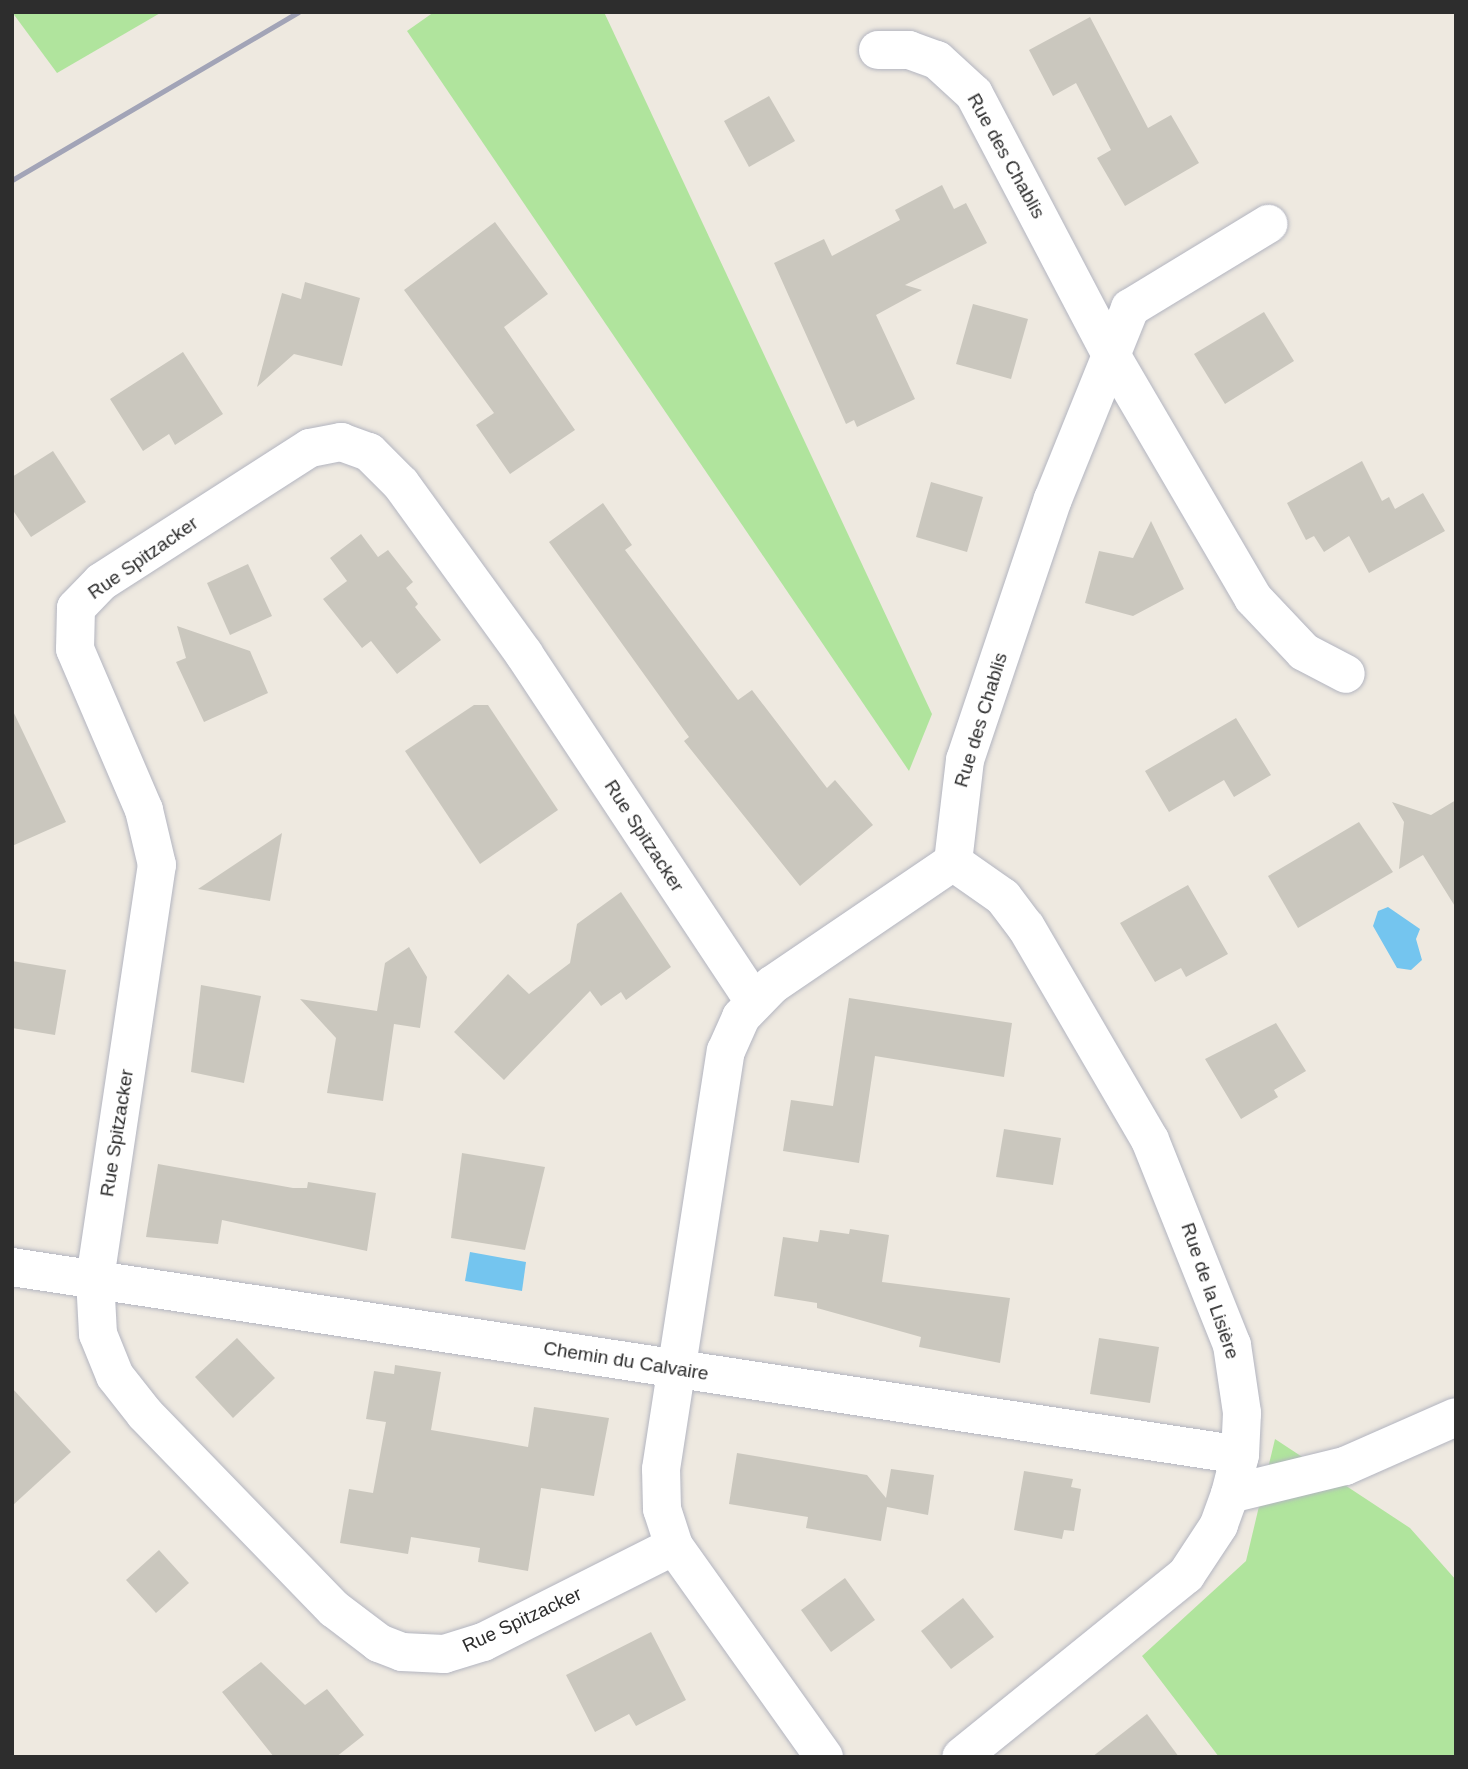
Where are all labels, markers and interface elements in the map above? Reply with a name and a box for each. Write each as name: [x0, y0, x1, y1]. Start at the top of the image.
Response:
street label: Rue des Chablis: [962, 90, 1050, 222]
street label: Rue Spitzacker: [84, 512, 202, 604]
street label: Rue des Chablis: [950, 650, 1012, 790]
street label: Rue Spitzacker: [599, 776, 689, 896]
street label: Rue Spitzacker: [96, 1068, 138, 1198]
street label: Rue de la Lisière: [1176, 1220, 1244, 1362]
street label: Chemin du Calvaire: [542, 1337, 710, 1385]
street label: Rue Spitzacker: [459, 1582, 585, 1658]

